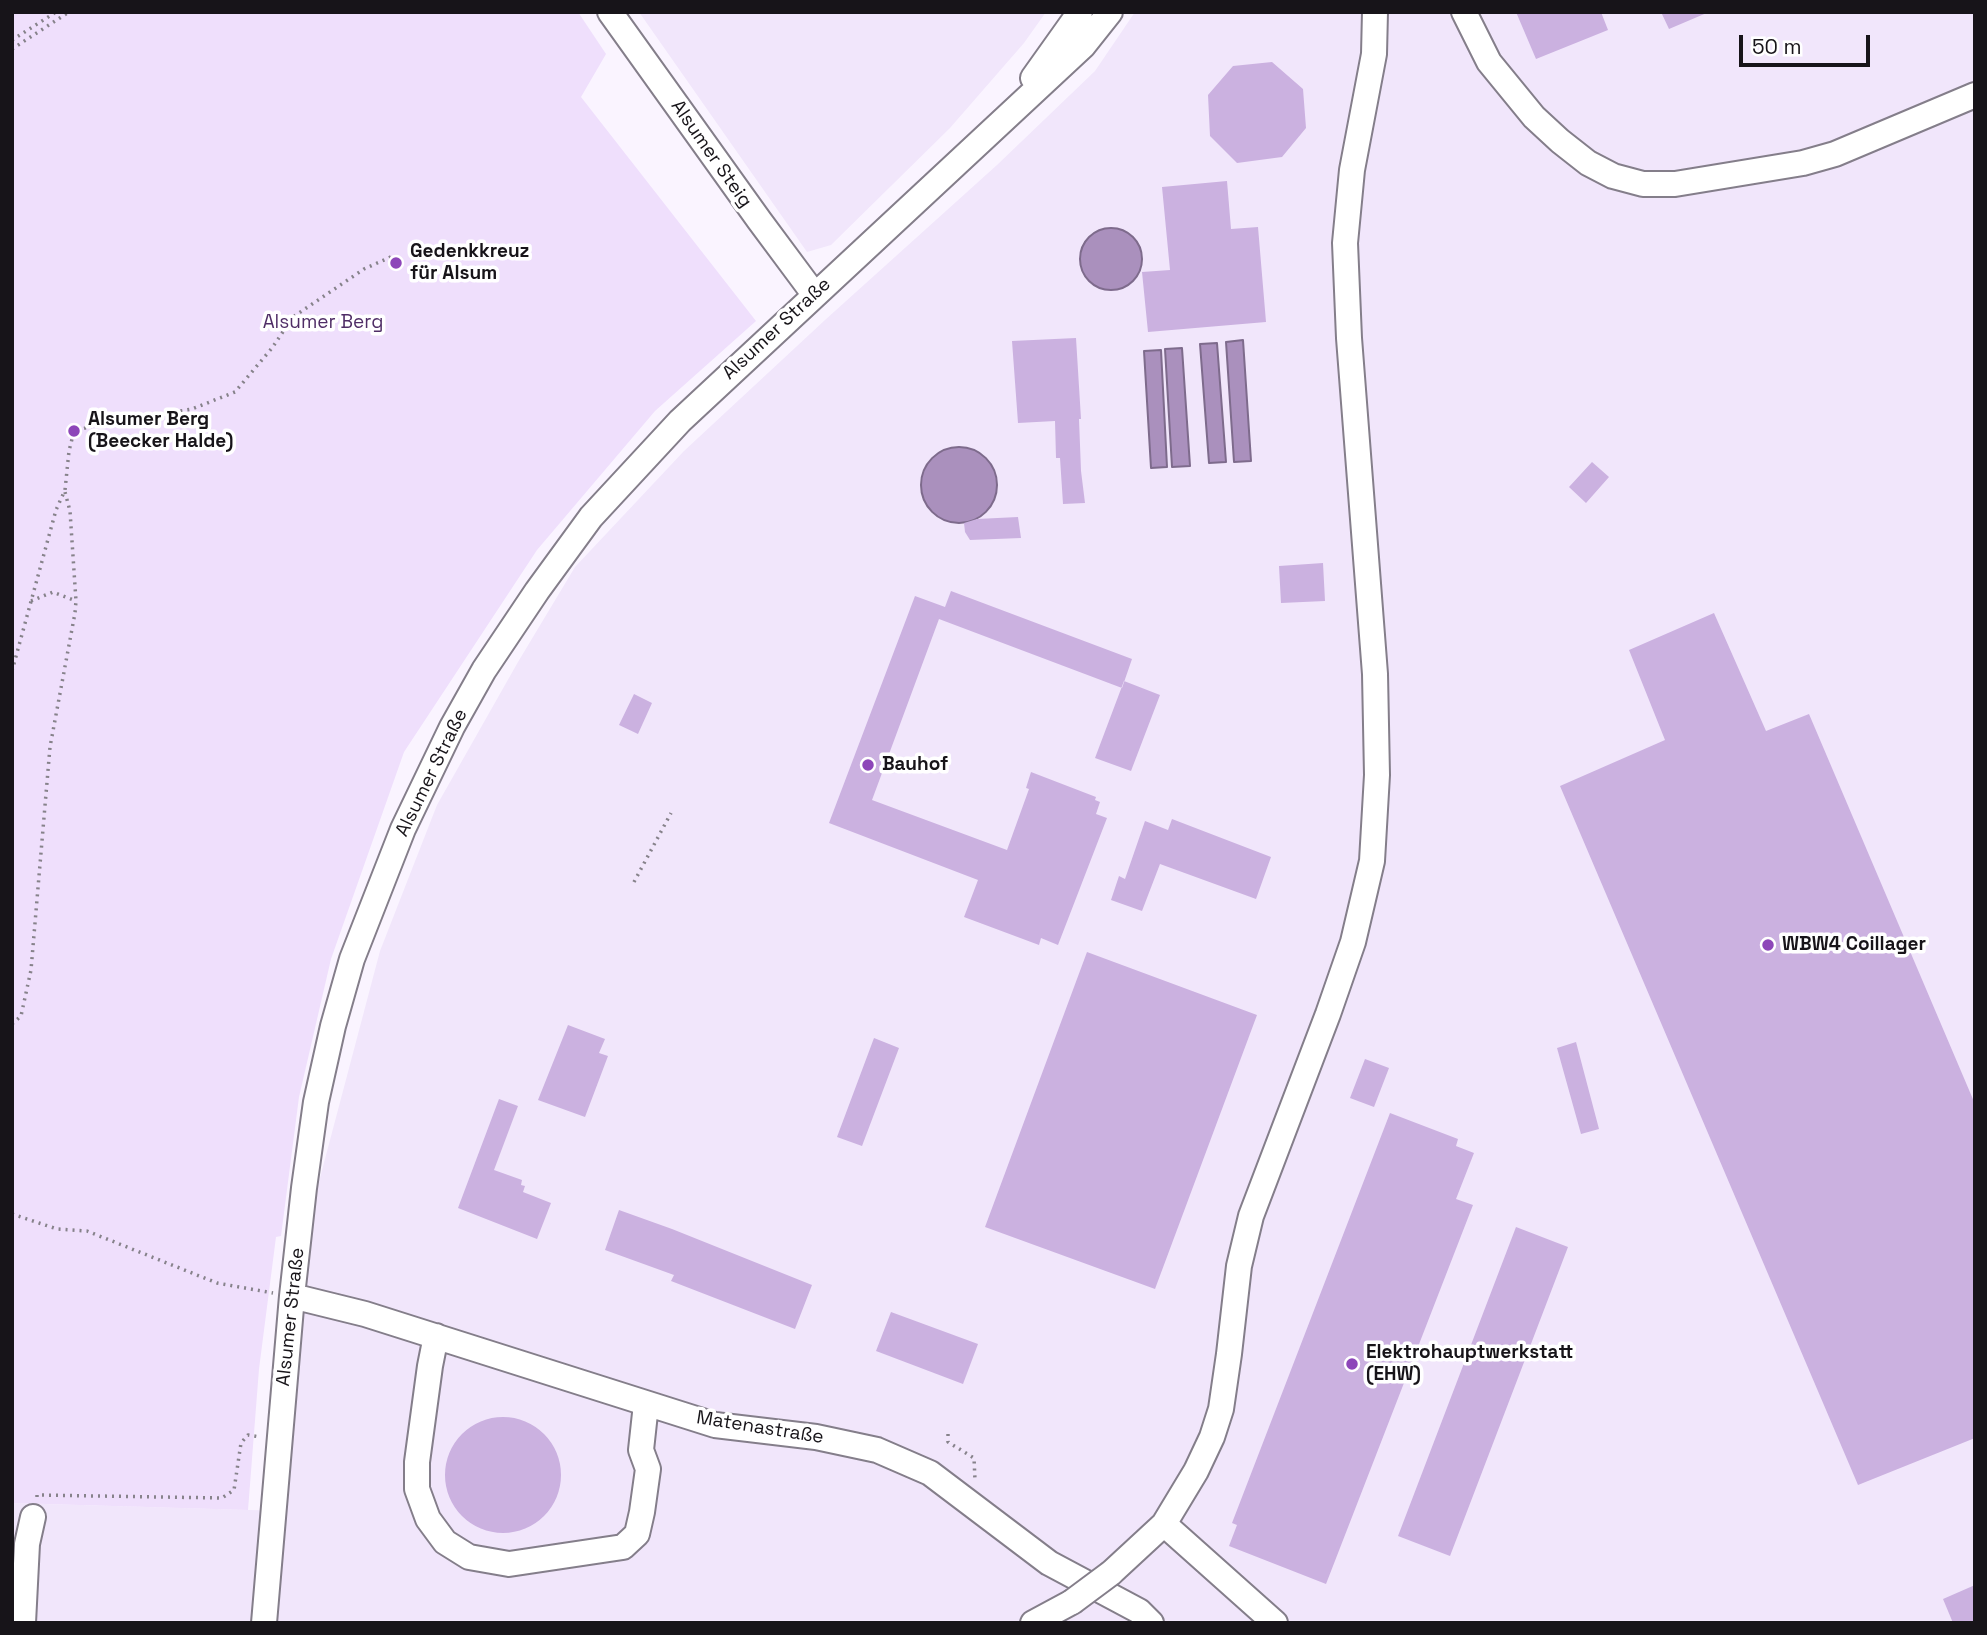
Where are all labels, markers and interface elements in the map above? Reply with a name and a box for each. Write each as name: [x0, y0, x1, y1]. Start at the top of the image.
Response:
scale bar: [1742, 21, 1873, 65]
text: 50 m: [1752, 33, 1802, 60]
street label: Alsumer Steig: [666, 96, 756, 212]
place label: Gedenkkreuz für Alsum: [410, 241, 529, 285]
marker: Gedenkkreuz für Alsum: [388, 255, 404, 271]
street label: Alsumer Straße: [718, 273, 836, 385]
park label: Alsumer Berg: [263, 312, 383, 334]
place label: Alsumer Berg (Beecker Halde): [88, 409, 233, 453]
marker: Alsumer Berg (Beecker Halde): [66, 423, 82, 439]
street label: Alsumer Straße: [391, 705, 473, 841]
place label: Bauhof: [882, 754, 948, 776]
marker: Bauhof: [860, 757, 876, 773]
place label: WBW4 Coillager: [1782, 934, 1926, 956]
marker: WBW4 Coillager: [1760, 937, 1776, 953]
street label: Alsumer Straße: [272, 1247, 310, 1387]
place label: Elektrohauptwerkstatt (EHW): [1366, 1342, 1573, 1386]
marker: Elektrohauptwerkstatt (EHW): [1344, 1356, 1360, 1372]
street label: Matenastraße: [695, 1407, 825, 1449]

